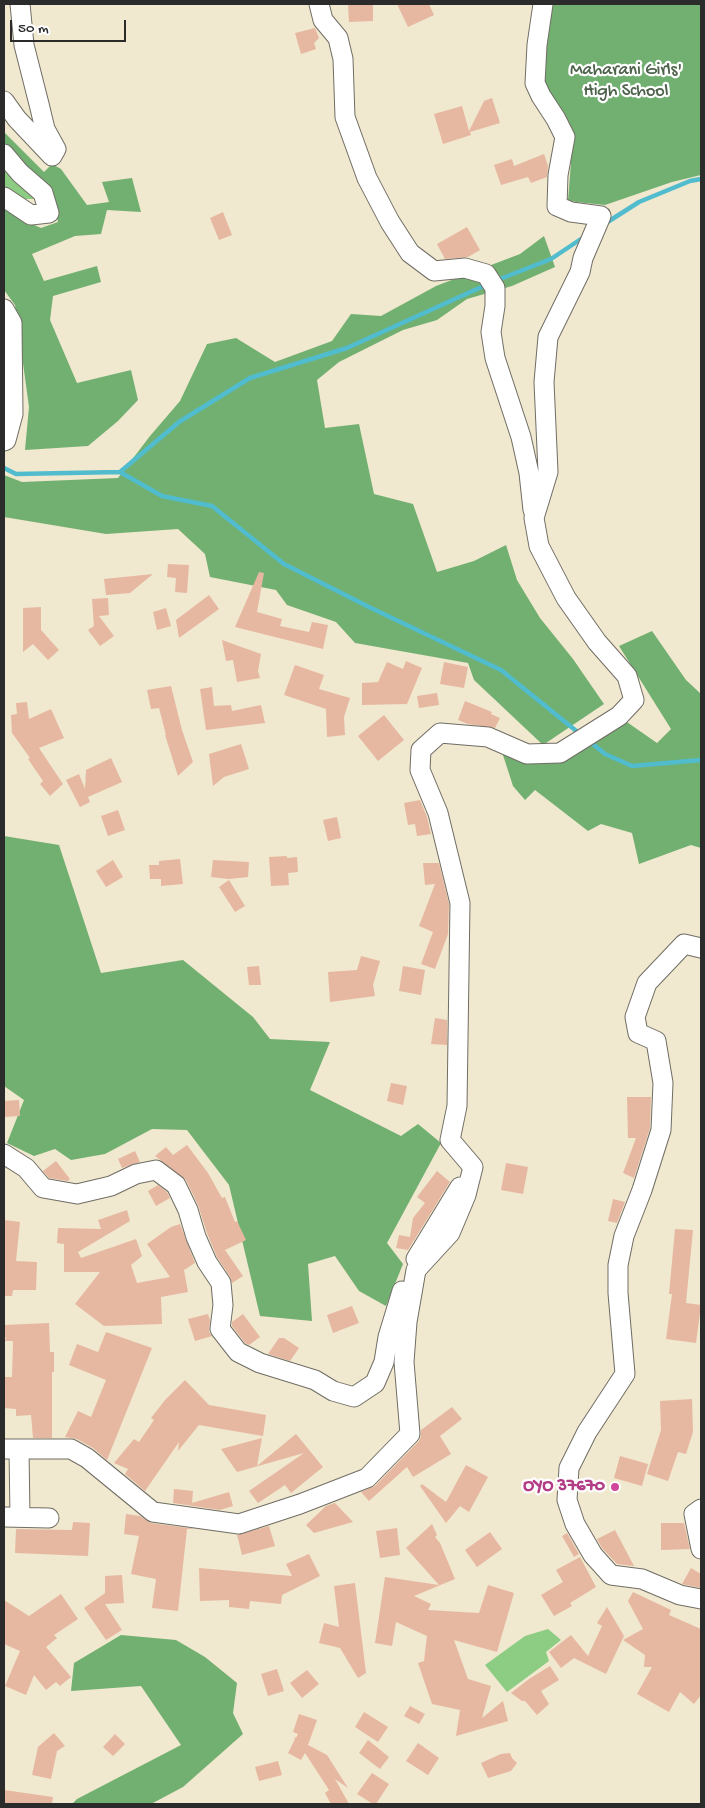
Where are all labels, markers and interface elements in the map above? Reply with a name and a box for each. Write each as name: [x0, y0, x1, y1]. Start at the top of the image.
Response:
scale bar: [12, 10, 129, 42]
text: 50 m: [18, 20, 49, 38]
park label: Maharani Girls' High School: [570, 60, 682, 102]
place label: OYO 37670: [523, 1476, 605, 1498]
marker: OYO 37670: [609, 1481, 621, 1493]

